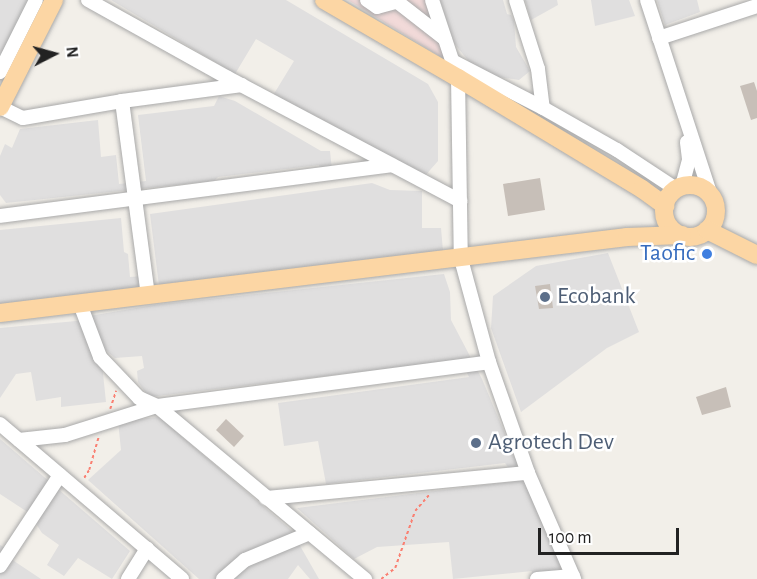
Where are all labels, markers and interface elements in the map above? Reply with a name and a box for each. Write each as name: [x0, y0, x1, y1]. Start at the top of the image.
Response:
north arrow: [24, 24, 84, 84]
text: N: [63, 46, 80, 58]
place label: Taofic: [640, 240, 695, 268]
marker: Taofic: [700, 247, 714, 261]
place label: Ecobank: [557, 283, 635, 311]
marker: Ecobank: [538, 290, 552, 304]
place label: Agrotech Dev: [488, 429, 614, 457]
marker: Agrotech Dev: [469, 436, 483, 450]
scale bar: [541, 516, 682, 554]
text: 100 m: [549, 529, 592, 547]

